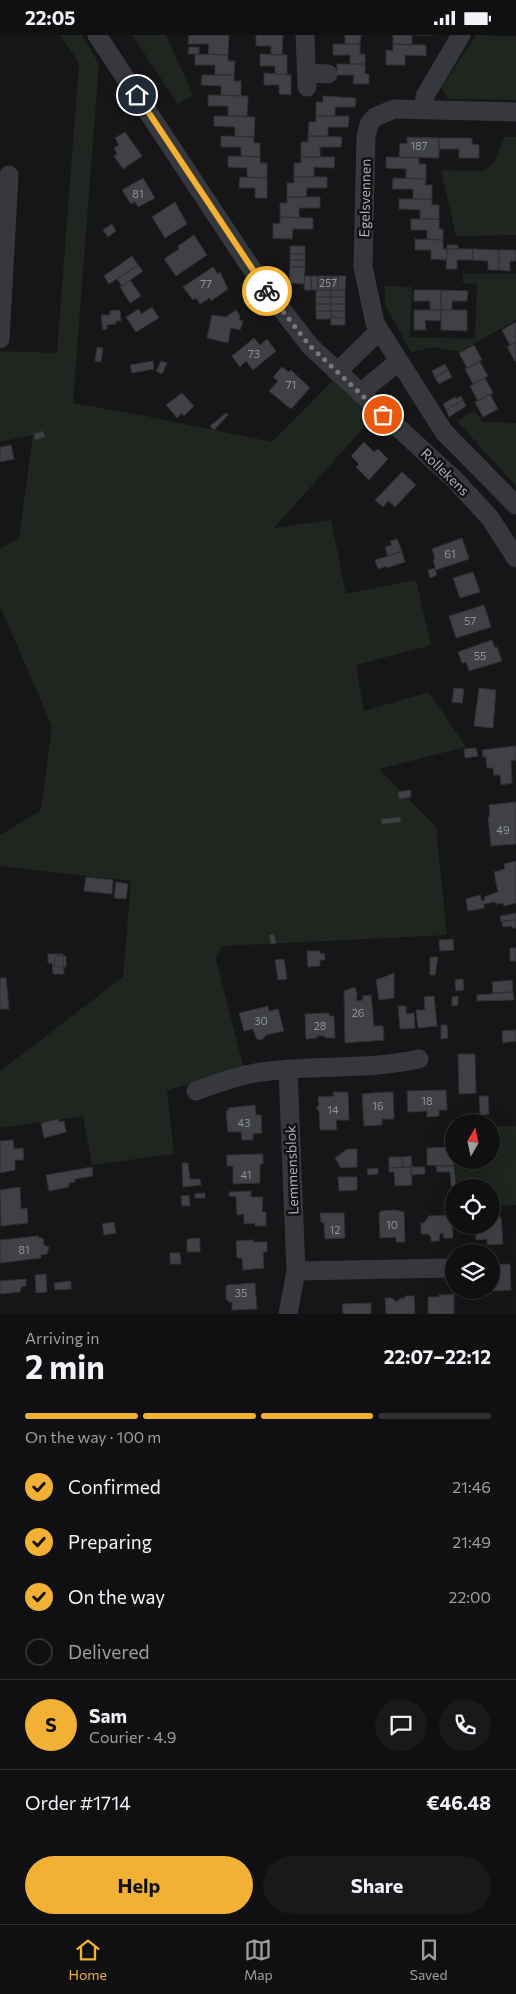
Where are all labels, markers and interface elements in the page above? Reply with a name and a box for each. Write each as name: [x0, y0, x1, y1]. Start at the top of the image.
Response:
text: 22:05: [25, 6, 75, 29]
pin: [116, 74, 158, 116]
icon: home: [123, 81, 151, 109]
house number: 187: [410, 139, 428, 152]
street label: Egelsvennen: [355, 158, 374, 237]
house number: 81: [132, 187, 144, 200]
courier: [242, 266, 292, 316]
house number: 257: [319, 276, 337, 289]
house number: 77: [200, 277, 212, 290]
icon: bike: [253, 277, 281, 305]
house number: 73: [248, 347, 260, 360]
house number: 71: [286, 378, 296, 391]
pin: [362, 394, 404, 436]
icon: bag: [369, 401, 397, 429]
street label: Rollekens: [418, 444, 473, 499]
house number: 61: [444, 547, 456, 560]
house number: 57: [464, 614, 476, 627]
house number: 55: [474, 649, 486, 662]
house number: 49: [496, 823, 510, 836]
house number: 26: [352, 1006, 365, 1019]
house number: 30: [254, 1014, 268, 1027]
house number: 28: [314, 1019, 327, 1032]
house number: 18: [421, 1094, 433, 1107]
house number: 16: [372, 1099, 384, 1112]
house number: 14: [327, 1103, 339, 1116]
north arrow: [445, 1114, 500, 1169]
map controls: [445, 1114, 500, 1299]
house number: 43: [238, 1116, 250, 1129]
street label: Lemmensblok: [281, 1125, 302, 1215]
house number: 41: [241, 1168, 251, 1181]
button: locate: [445, 1179, 500, 1234]
house number: 10: [386, 1218, 398, 1231]
house number: 12: [330, 1223, 340, 1236]
house number: 81: [18, 1243, 30, 1256]
button: layers: [445, 1244, 500, 1299]
house number: 35: [235, 1286, 247, 1299]
text: Arriving in: [25, 1328, 99, 1347]
text: 22:07–22:12: [384, 1345, 491, 1368]
text: 2 min: [25, 1346, 105, 1386]
text: On the way · 100 m: [25, 1427, 161, 1446]
icon: check: [25, 1473, 53, 1501]
text: Confirmed: [68, 1475, 161, 1498]
text: 21:46: [452, 1477, 491, 1496]
icon: check: [25, 1528, 53, 1556]
text: Preparing: [68, 1530, 152, 1553]
text: 21:49: [452, 1532, 491, 1551]
icon: check: [25, 1583, 53, 1611]
text: On the way: [68, 1585, 165, 1608]
text: 22:00: [449, 1587, 491, 1606]
text: Delivered: [68, 1640, 149, 1663]
button: chat: [375, 1699, 427, 1751]
button: phone: [439, 1699, 491, 1751]
text: Sam: [89, 1704, 127, 1727]
text: S: [45, 1713, 57, 1736]
text: Courier · 4.9: [89, 1727, 176, 1746]
text: Order #1714: [25, 1791, 131, 1814]
text: €46.48: [426, 1791, 491, 1814]
button: Help: [25, 1856, 253, 1914]
button: Share: [263, 1856, 491, 1914]
tab: Home: [68, 1936, 107, 1983]
tab: Map: [244, 1936, 273, 1983]
tab: Saved: [410, 1936, 448, 1983]

